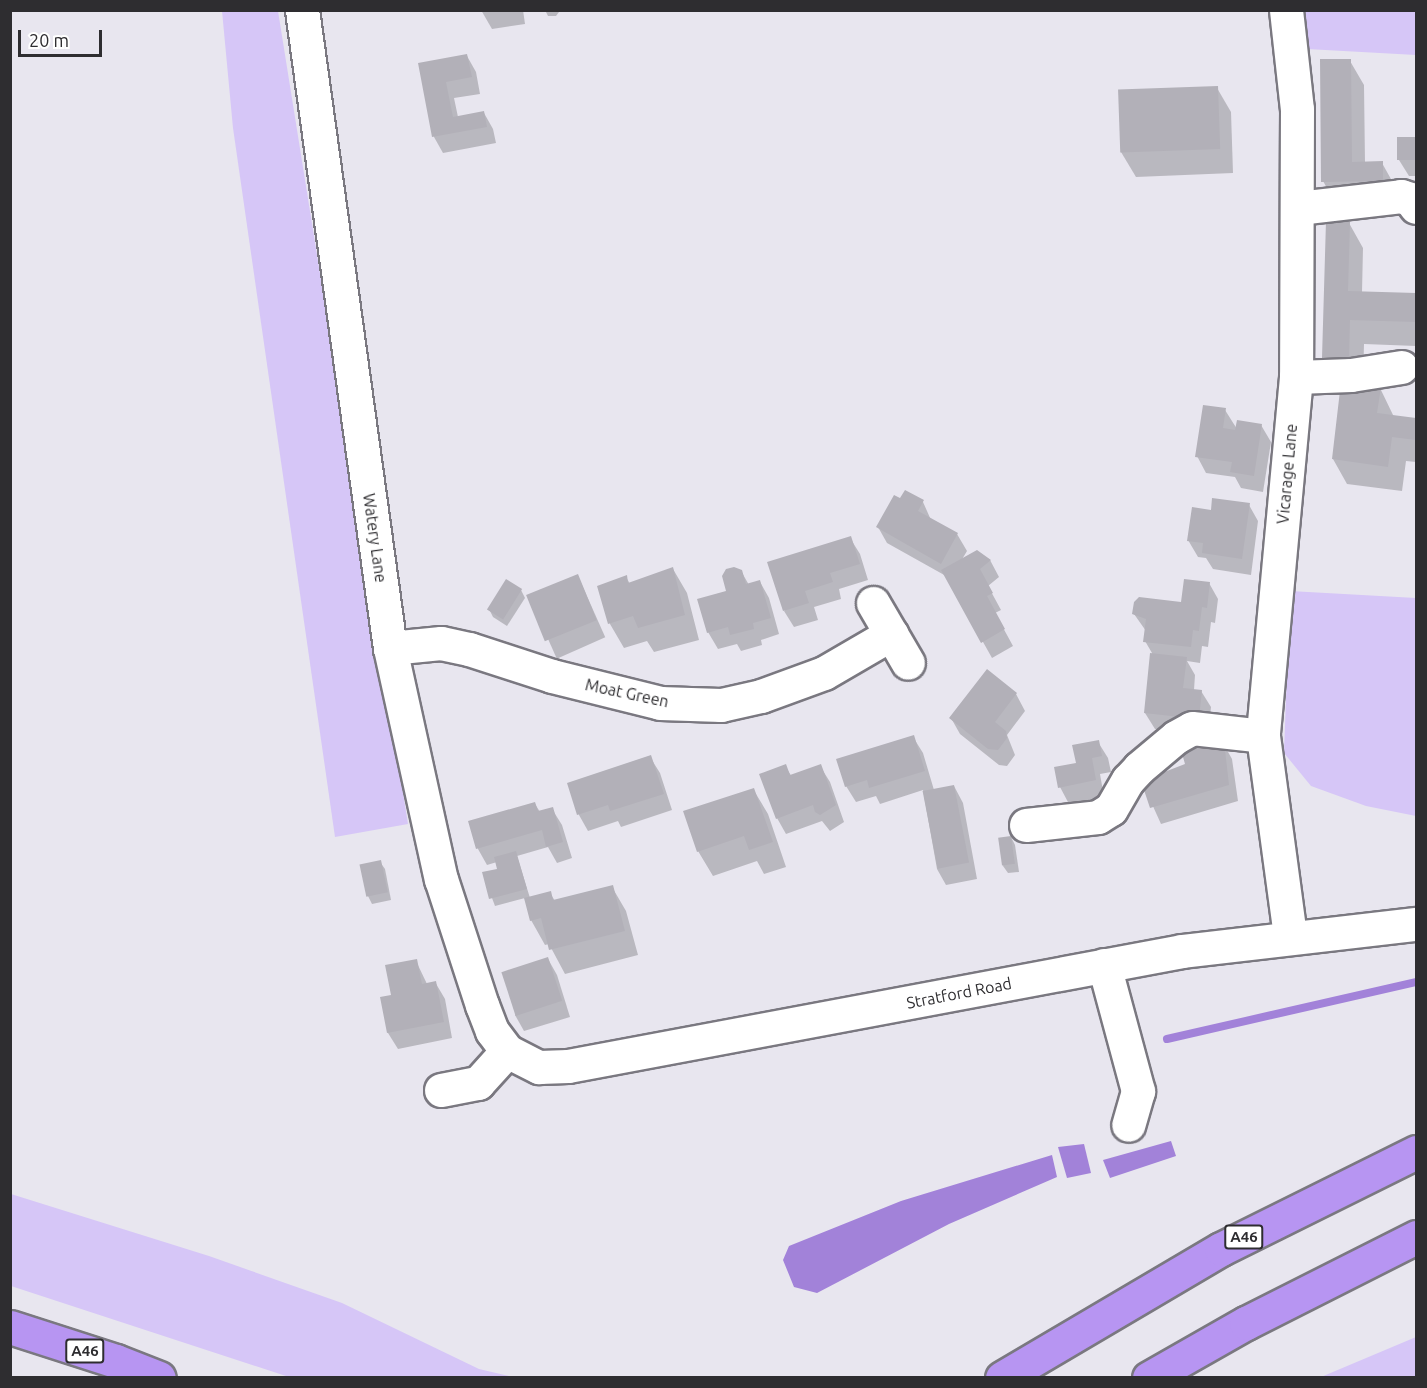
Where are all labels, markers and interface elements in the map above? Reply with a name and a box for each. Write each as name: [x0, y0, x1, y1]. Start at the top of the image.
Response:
scale bar: [21, 18, 105, 56]
text: 20 m: [29, 30, 69, 50]
street label: Vicarage Lane: [1273, 423, 1301, 525]
street label: Watery Lane: [359, 492, 391, 584]
street label: Moat Green: [583, 675, 671, 711]
street label: Stratford Road: [905, 973, 1013, 1013]
road number: A46: [1223, 1225, 1265, 1249]
road number: A46: [64, 1339, 106, 1363]

